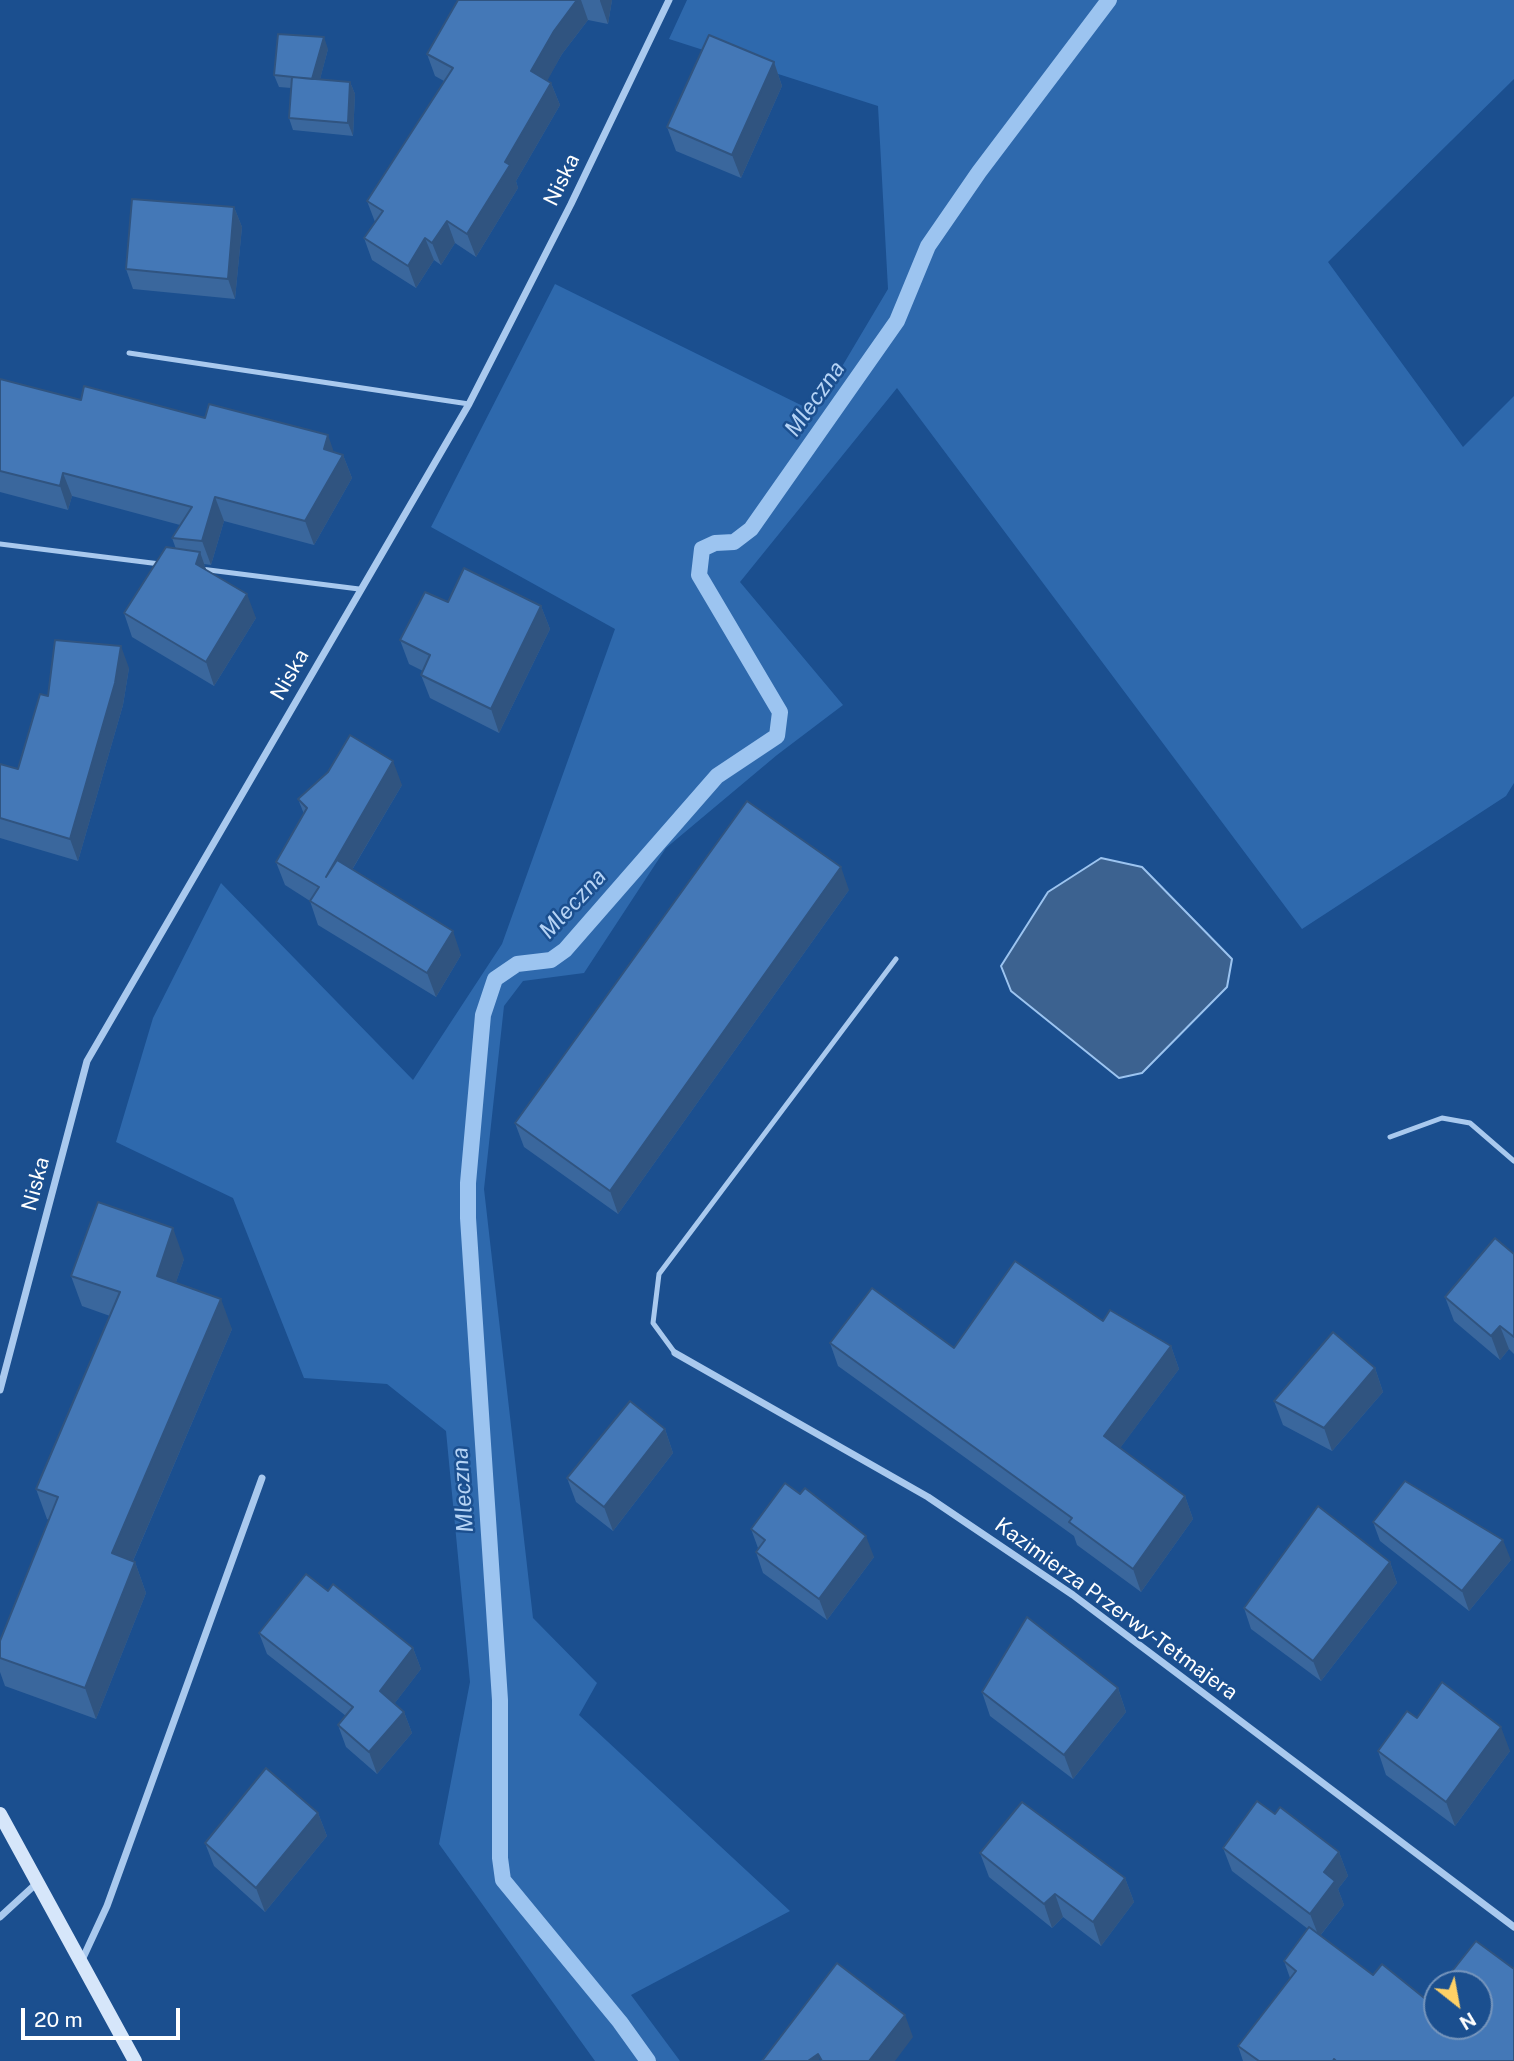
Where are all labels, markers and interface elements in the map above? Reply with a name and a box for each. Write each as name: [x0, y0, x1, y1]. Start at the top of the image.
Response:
street label: Niska: [539, 150, 585, 210]
water label: Mleczna: [779, 356, 851, 442]
street label: Niska: [265, 645, 315, 705]
water label: Mleczna: [534, 863, 612, 945]
street label: Niska: [17, 1154, 55, 1214]
water label: Mleczna: [446, 1446, 480, 1534]
street label: Kazimierza Przerwy-Tetmajera: [990, 1512, 1242, 1706]
north arrow: [1423, 1970, 1493, 2040]
scale bar: [24, 1994, 184, 2038]
text: 20 m: [34, 2007, 83, 2032]
text: N: [1456, 2008, 1480, 2035]

